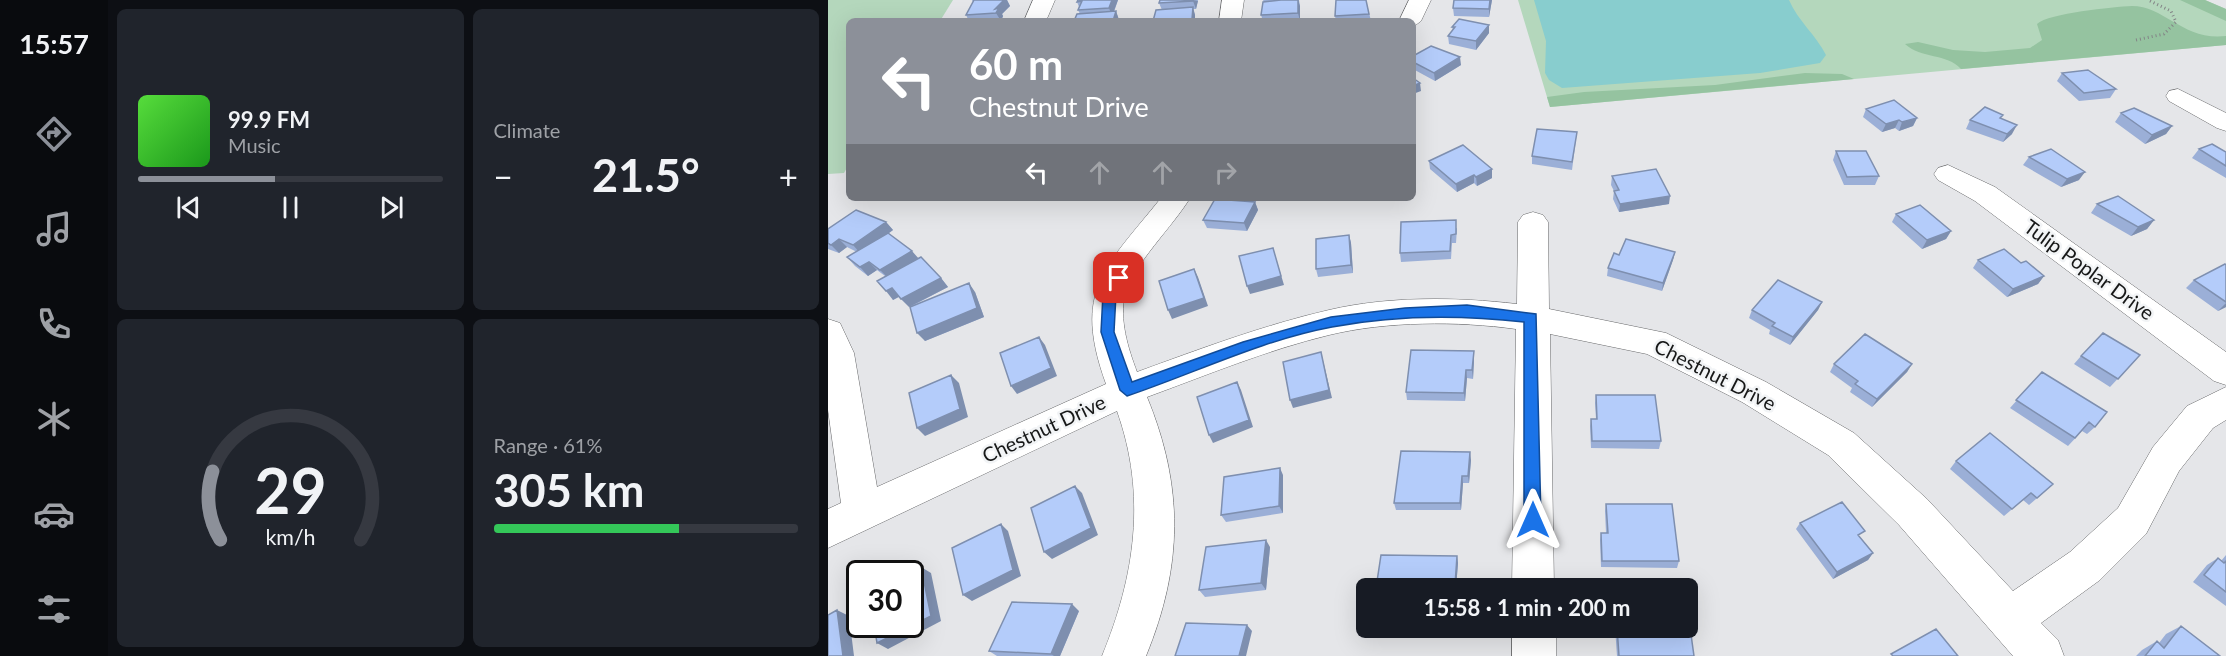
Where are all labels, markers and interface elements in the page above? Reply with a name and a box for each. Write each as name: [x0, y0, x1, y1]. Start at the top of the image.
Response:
text: 15:57: [19, 27, 89, 60]
text: 60 m: [969, 39, 1063, 89]
icon: left: [870, 42, 948, 120]
text: Chestnut Drive: [969, 90, 1149, 123]
text: 99.9 FM: [228, 106, 310, 133]
icon: directions: [33, 113, 75, 155]
text: Climate: [494, 118, 560, 142]
text: Music: [228, 133, 281, 157]
text: 21.5°: [592, 148, 700, 202]
text: −: [494, 156, 513, 196]
text: +: [779, 156, 798, 196]
icon: left: [1020, 156, 1053, 189]
icon: ahead: [1083, 156, 1116, 189]
icon: ahead: [1146, 156, 1179, 189]
icon: right: [1209, 156, 1242, 189]
icon: previous: [172, 191, 205, 224]
icon: pause: [274, 191, 307, 224]
icon: next: [375, 191, 408, 224]
icon: music: [33, 208, 75, 250]
street label: Tulip Poplar Drive: [2020, 214, 2159, 324]
pin: [1093, 252, 1144, 303]
icon: arrive: [1102, 261, 1135, 294]
icon: phone: [33, 303, 75, 345]
street label: Chestnut Drive: [1651, 333, 1780, 415]
street label: Chestnut Drive: [978, 389, 1109, 467]
icon: climate: [33, 398, 75, 440]
text: Range · 61%: [494, 433, 602, 457]
text: 29: [254, 452, 326, 527]
text: 305 km: [494, 463, 644, 517]
position arrow: [1501, 488, 1565, 552]
icon: car: [33, 493, 75, 535]
text: km/h: [265, 524, 315, 550]
speed limit sign: 30: [846, 560, 924, 638]
icon: filters: [33, 588, 75, 630]
text: 15:58 · 1 min · 200 m: [1424, 594, 1630, 621]

